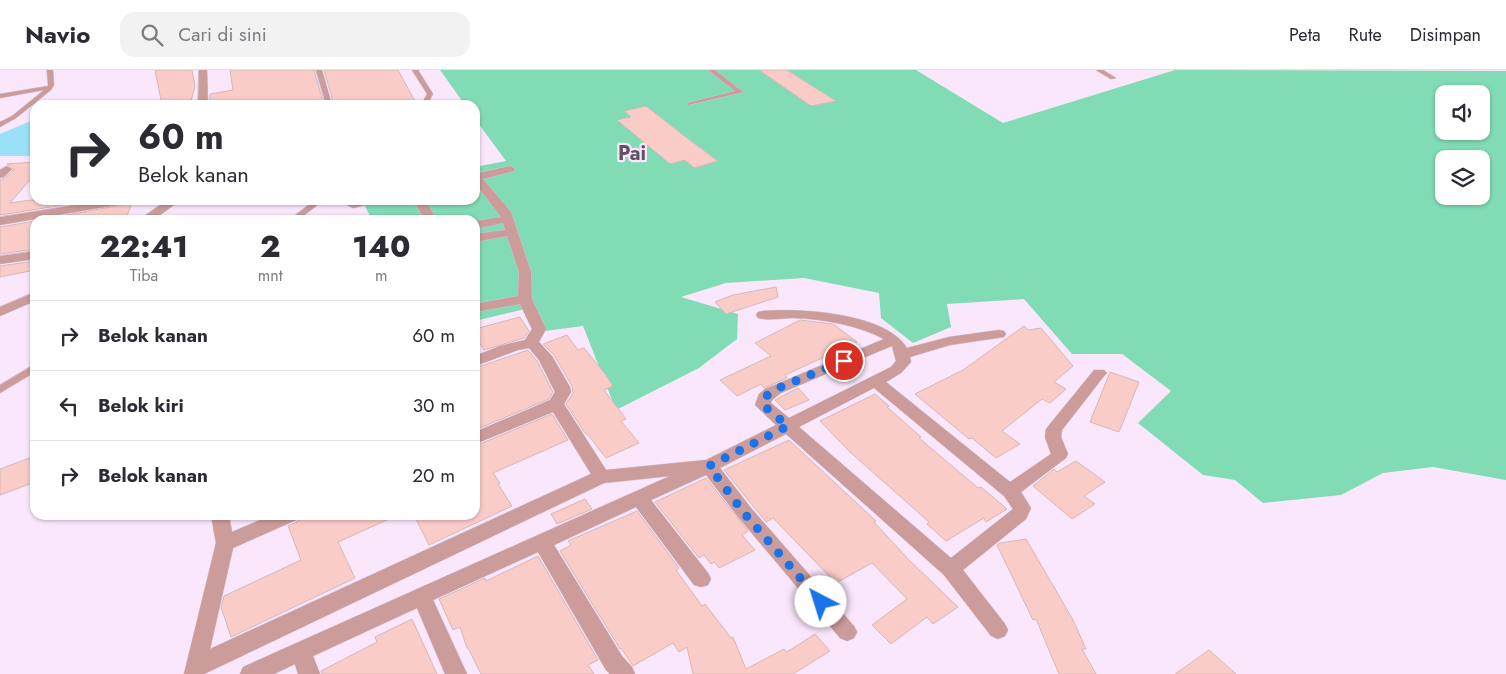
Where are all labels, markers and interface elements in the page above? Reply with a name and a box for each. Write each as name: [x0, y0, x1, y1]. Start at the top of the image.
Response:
search box: [120, 12, 470, 57]
text: Navio: [25, 17, 90, 52]
icon: search: [138, 21, 166, 49]
text: Cari di sini: [178, 21, 267, 48]
text: Peta: [1289, 22, 1321, 48]
text: Rute: [1349, 22, 1382, 48]
text: Disimpan: [1410, 22, 1481, 48]
map controls: [1435, 85, 1490, 205]
button: sound: [1435, 85, 1490, 140]
text: 60 m: [138, 112, 224, 162]
icon: right: [55, 120, 120, 185]
district label: Pai: [618, 139, 646, 168]
button: layers: [1435, 150, 1490, 205]
text: Belok kanan: [138, 158, 249, 190]
text: 22:41: [100, 225, 188, 268]
text: 2: [260, 225, 280, 268]
text: 140: [352, 225, 410, 268]
text: Tiba: [130, 264, 158, 287]
text: mnt: [258, 264, 283, 287]
text: m: [375, 264, 388, 287]
icon: right: [55, 322, 83, 350]
text: Belok kanan: [98, 322, 208, 349]
text: 60 m: [412, 322, 455, 349]
pin: [823, 340, 865, 382]
icon: arrive: [830, 347, 858, 375]
icon: left: [55, 392, 83, 420]
text: Belok kiri: [98, 392, 184, 419]
text: 30 m: [413, 392, 455, 419]
icon: right: [55, 462, 83, 490]
text: Belok kanan: [98, 462, 208, 489]
text: 20 m: [412, 462, 455, 489]
position arrow: [794, 575, 846, 627]

